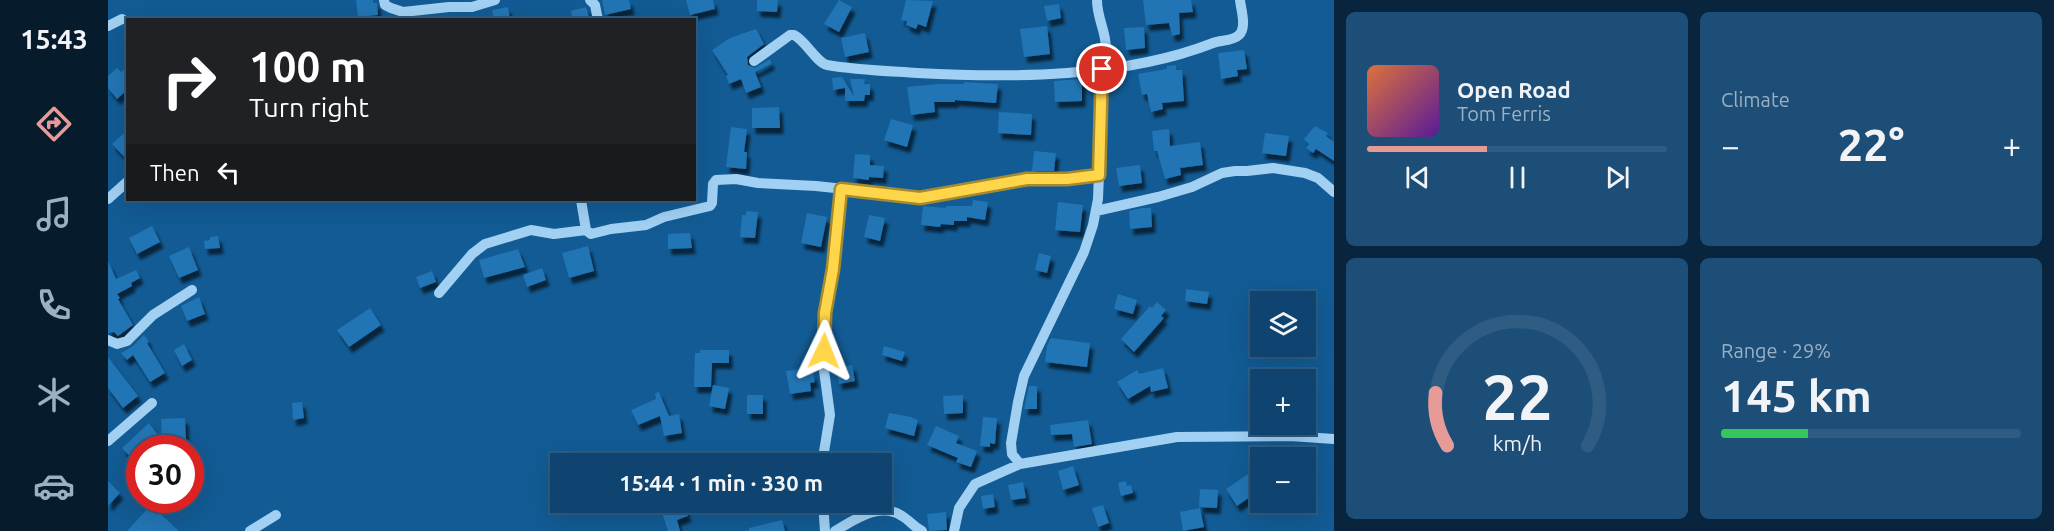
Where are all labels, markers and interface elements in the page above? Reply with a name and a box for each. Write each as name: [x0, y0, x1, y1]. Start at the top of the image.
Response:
text: 15:43: [20, 24, 88, 54]
icon: right: [150, 42, 228, 120]
text: 100 m: [249, 43, 366, 90]
pin: [1076, 43, 1127, 94]
icon: arrive: [1085, 52, 1118, 85]
text: Open Road: [1457, 77, 1571, 102]
text: Climate: [1721, 88, 1790, 111]
text: Turn right: [249, 92, 369, 122]
text: Tom Ferris: [1457, 102, 1551, 125]
icon: directions: [33, 103, 75, 145]
text: 22°: [1838, 119, 1904, 170]
text: −: [1721, 127, 1740, 164]
text: +: [2002, 127, 2021, 164]
icon: left: [212, 156, 245, 189]
text: Then: [150, 160, 200, 185]
icon: previous: [1401, 161, 1434, 194]
icon: pause: [1501, 161, 1534, 194]
icon: next: [1601, 161, 1634, 194]
icon: music: [33, 193, 75, 235]
icon: phone: [33, 284, 75, 326]
map controls: [1250, 291, 1316, 513]
button: layers: [1250, 291, 1316, 357]
position arrow: [792, 319, 856, 383]
text: Range · 29%: [1721, 339, 1831, 362]
text: 22: [1482, 362, 1552, 432]
button: +: [1250, 369, 1316, 435]
text: 145 km: [1721, 370, 1872, 421]
icon: climate: [33, 374, 75, 416]
text: km/h: [1492, 431, 1542, 455]
speed limit sign: 30: [126, 435, 204, 513]
button: −: [1250, 447, 1316, 513]
icon: car: [33, 465, 75, 507]
text: 15:44 · 1 min · 330 m: [619, 470, 823, 495]

